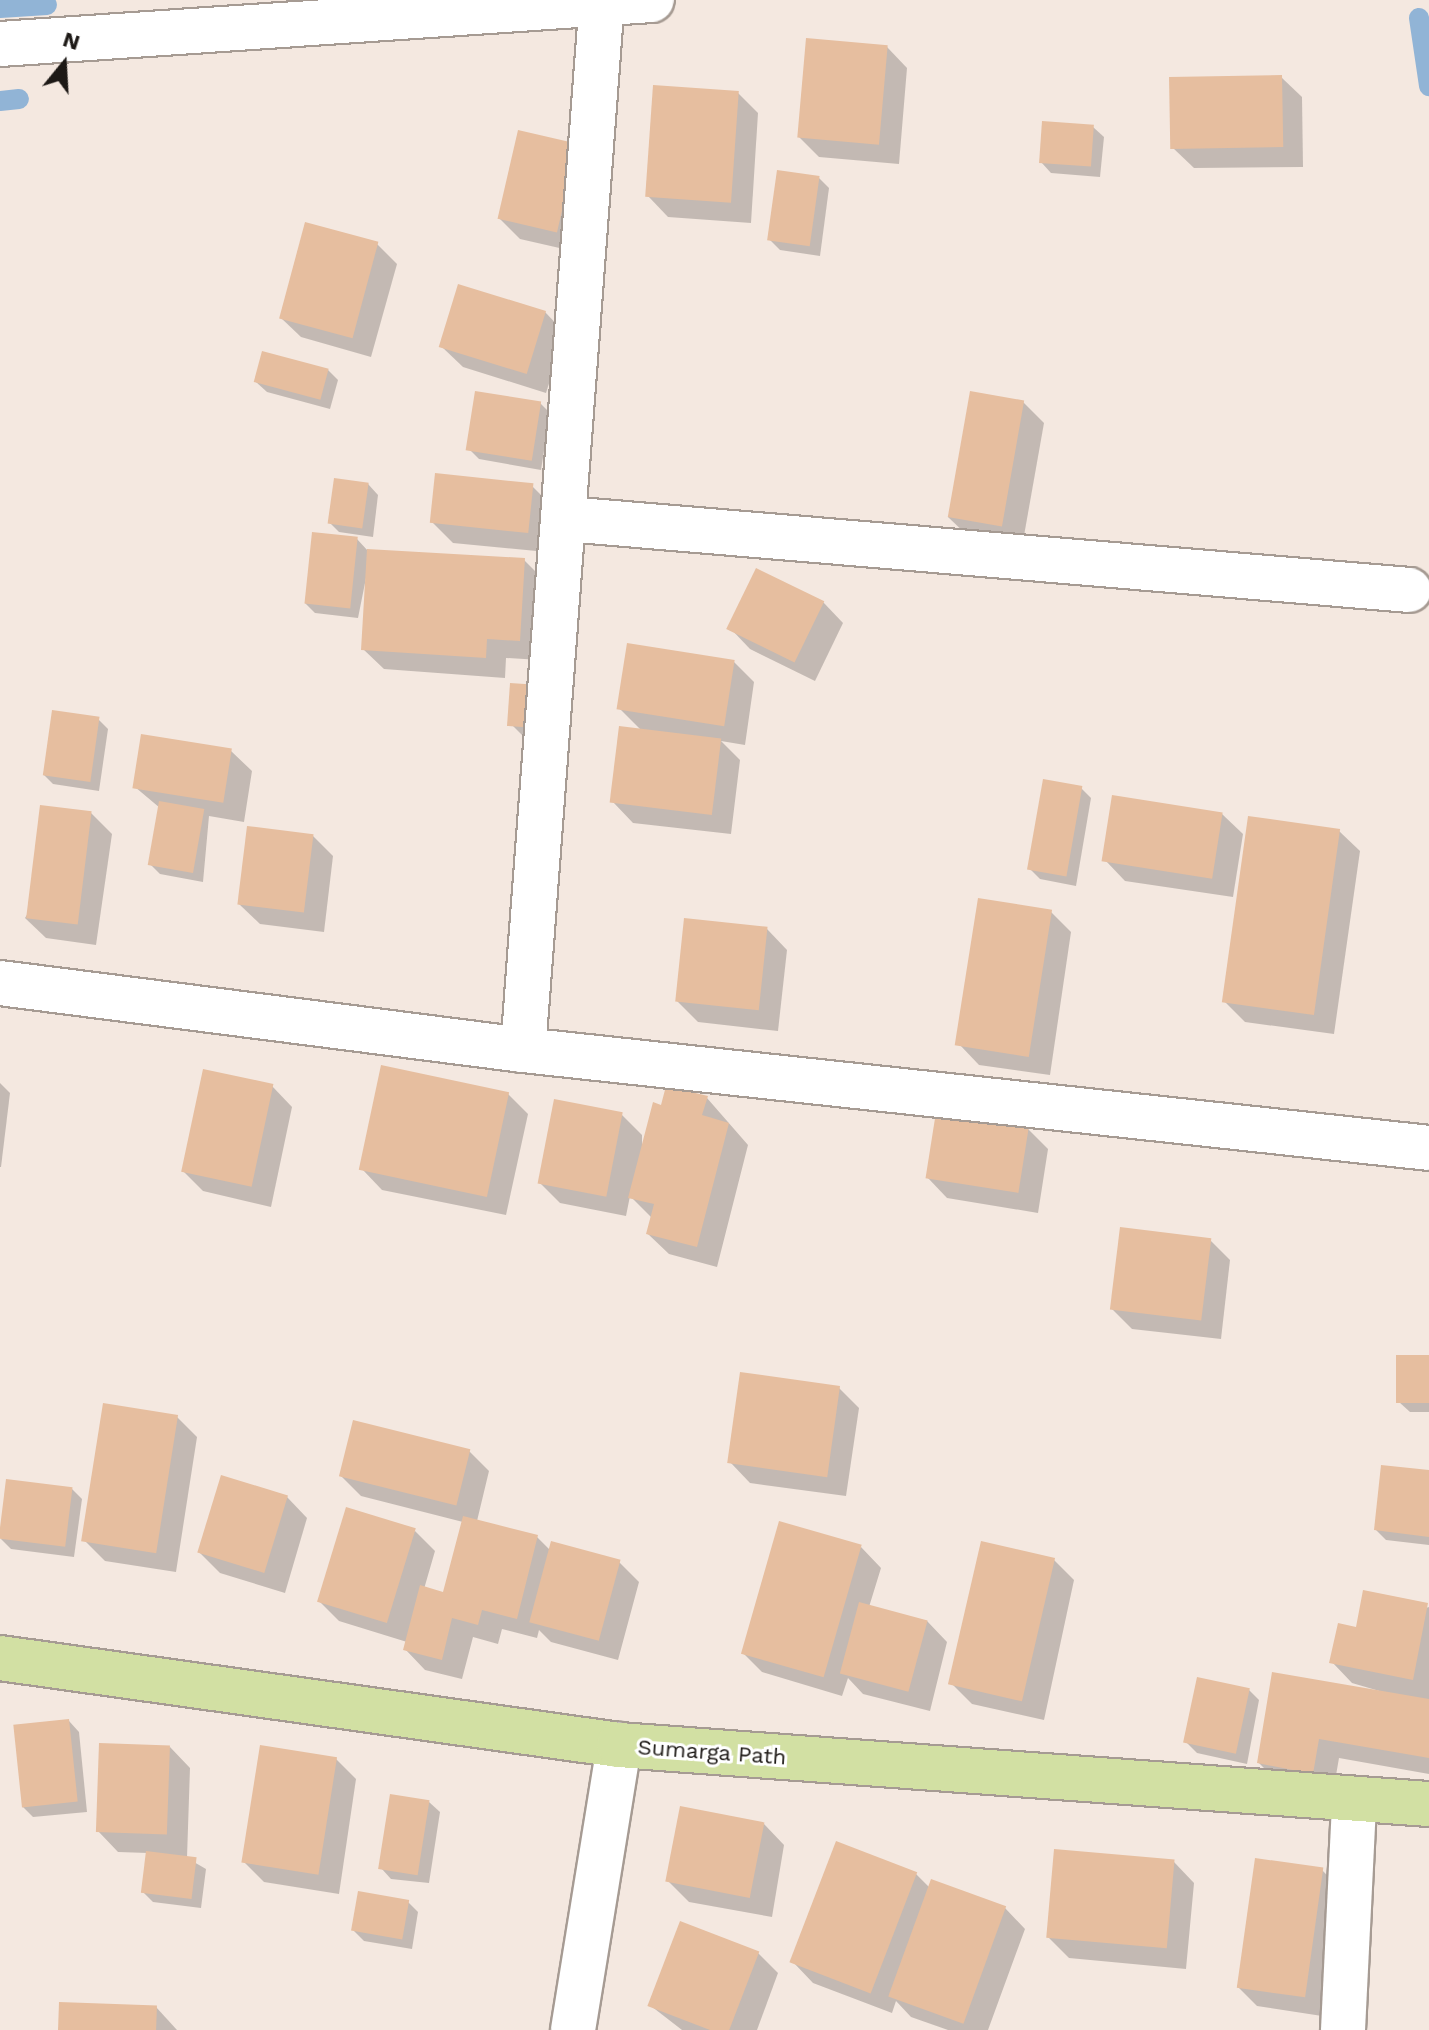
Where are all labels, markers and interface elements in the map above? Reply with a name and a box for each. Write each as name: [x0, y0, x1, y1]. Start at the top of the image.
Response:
north arrow: [24, 24, 104, 104]
text: N: [60, 26, 83, 55]
street label: Sumarga Path: [637, 1734, 787, 1770]

